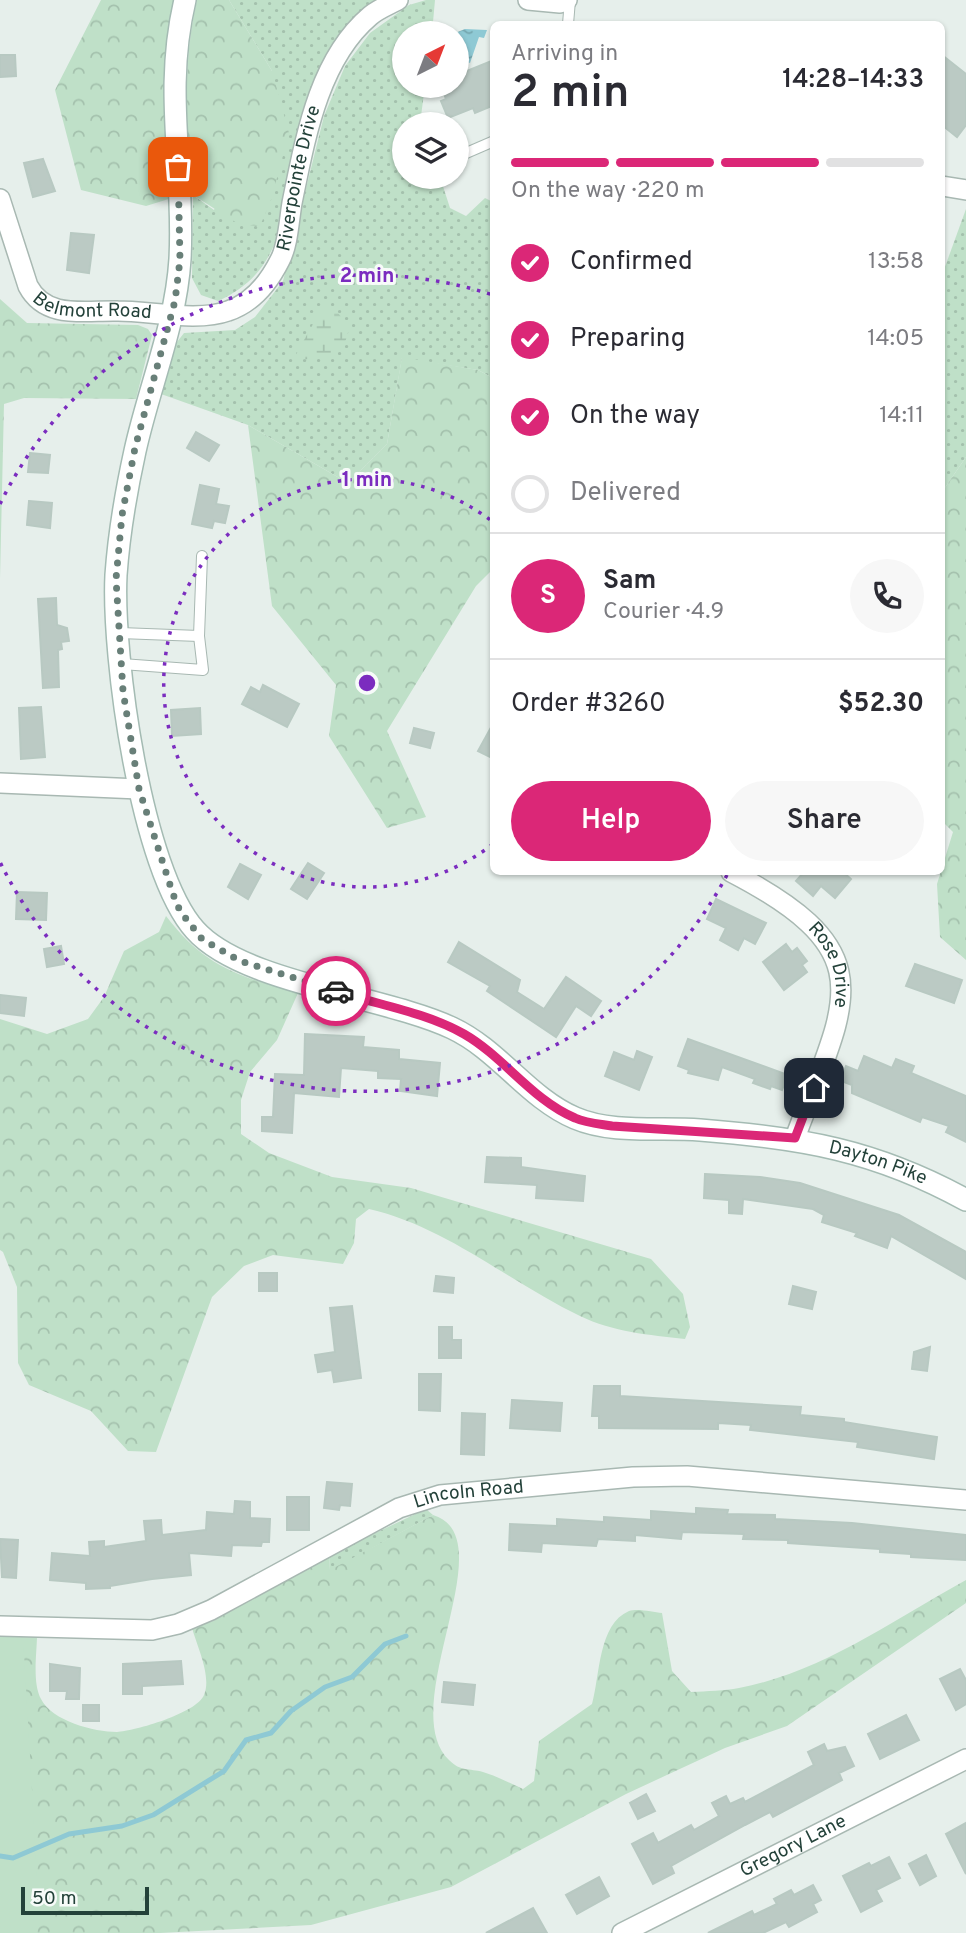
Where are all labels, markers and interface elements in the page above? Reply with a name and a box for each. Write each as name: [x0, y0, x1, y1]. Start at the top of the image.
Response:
north arrow: [392, 21, 469, 98]
map controls: [392, 21, 469, 189]
text: Arriving in: [511, 40, 618, 69]
text: 14:28–14:33: [782, 64, 924, 97]
text: 2 min: [511, 65, 630, 124]
street label: Riverpointe Drive: [272, 102, 327, 254]
button: layers: [392, 112, 469, 189]
pin: [148, 137, 208, 197]
icon: bag: [159, 148, 197, 186]
text: On the way · 220 m: [511, 177, 705, 206]
icon: check: [511, 244, 549, 282]
text: Confirmed: [570, 246, 693, 279]
text: 13:58: [868, 248, 924, 277]
text: 2 min: [340, 263, 394, 290]
street label: Belmont Road: [27, 287, 153, 325]
icon: check: [511, 321, 549, 359]
text: Preparing: [570, 323, 685, 356]
text: 14:05: [867, 325, 924, 354]
icon: check: [511, 398, 549, 436]
text: On the way: [570, 400, 700, 433]
text: 14:11: [879, 402, 924, 431]
text: 1 min: [342, 467, 392, 494]
text: Delivered: [570, 477, 681, 510]
button: phone: [850, 559, 924, 633]
text: Sam: [603, 565, 656, 598]
text: S: [540, 580, 556, 613]
text: Courier · 4.9: [603, 598, 724, 627]
centre of rings: [355, 671, 379, 695]
text: Order #3260: [511, 688, 666, 721]
text: $52.30: [838, 688, 924, 721]
button: Help: [511, 781, 711, 861]
button: Share: [725, 781, 924, 861]
street label: Rose Drive: [802, 917, 853, 1009]
courier: [301, 956, 371, 1026]
icon: car: [317, 972, 355, 1010]
pin: [784, 1058, 844, 1118]
icon: home: [795, 1069, 833, 1107]
street label: Dayton Pike: [826, 1136, 931, 1191]
street label: Lincoln Road: [411, 1475, 525, 1515]
street label: Gregory Lane: [736, 1809, 850, 1883]
scale bar: [21, 1884, 149, 1916]
text: 50 m: [32, 1887, 77, 1911]

